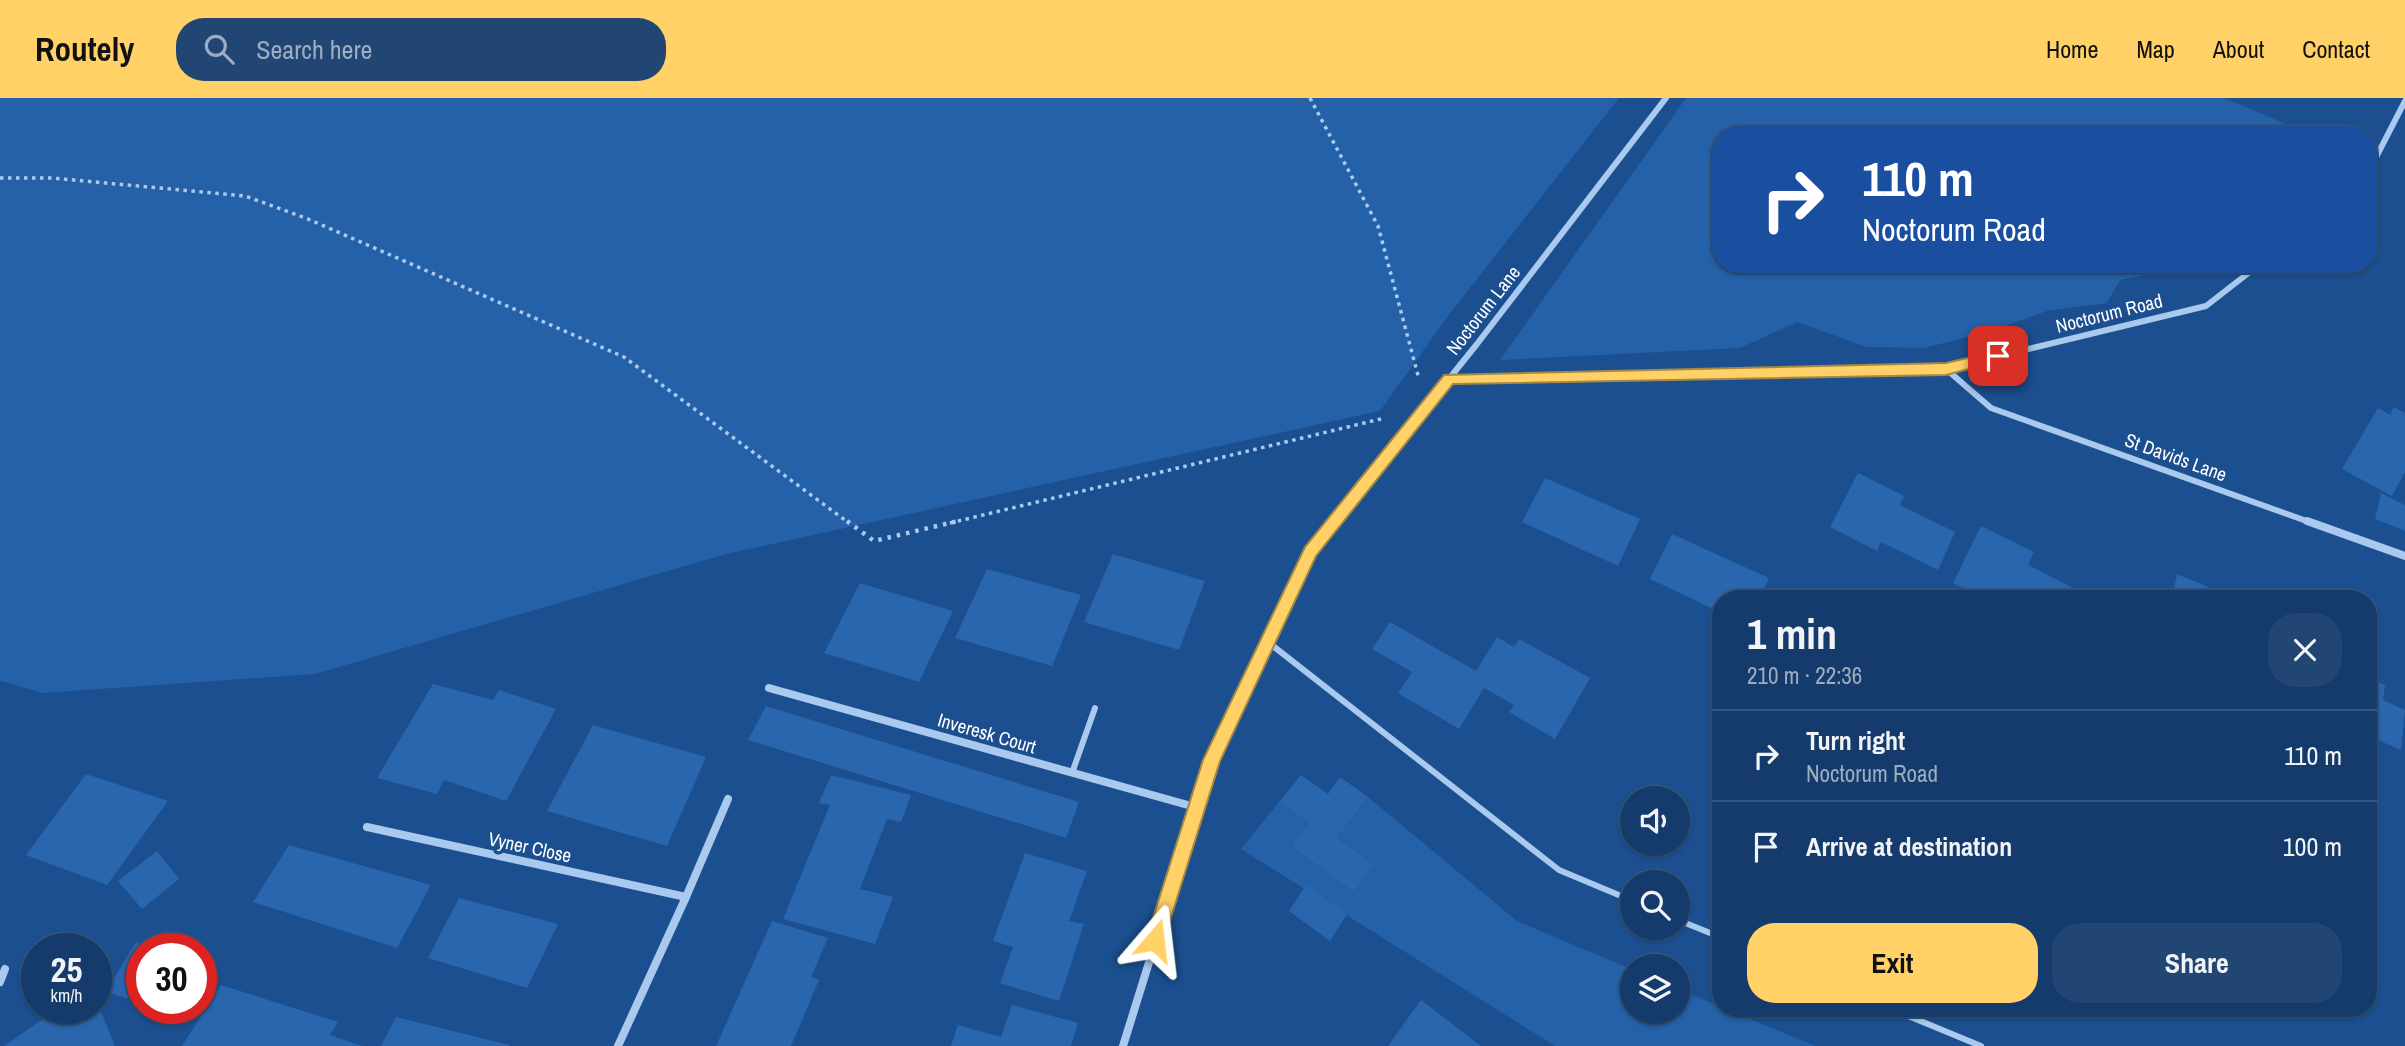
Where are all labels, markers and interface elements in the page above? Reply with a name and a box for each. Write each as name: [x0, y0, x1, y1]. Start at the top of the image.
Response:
search box: [176, 18, 666, 81]
text: Routely: [35, 27, 134, 71]
icon: search: [200, 30, 238, 68]
text: Search here: [256, 32, 372, 67]
text: Home: [2046, 33, 2098, 65]
text: Map: [2136, 33, 2175, 65]
text: About: [2213, 33, 2264, 65]
text: Contact: [2302, 33, 2370, 65]
text: 110 m: [1862, 145, 1974, 211]
icon: right: [1747, 154, 1838, 245]
text: Noctorum Road: [1862, 208, 2046, 251]
street label: Noctorum Lane: [1440, 260, 1526, 360]
street label: Noctorum Road: [2053, 287, 2165, 339]
pin: [1968, 326, 2028, 386]
icon: arrive: [1979, 337, 2017, 375]
street label: St Davids Lane: [2121, 427, 2231, 487]
text: 1 min: [1747, 606, 1837, 662]
button: close: [2268, 613, 2342, 687]
text: 210 m · 22:36: [1747, 660, 1862, 691]
street label: Inveresk Court: [935, 707, 1040, 760]
text: Turn right: [1806, 723, 1905, 758]
icon: right: [1747, 737, 1785, 775]
text: 110 m: [2284, 738, 2342, 773]
text: Noctorum Road: [1806, 758, 1938, 789]
map controls: [1620, 786, 1690, 1024]
button: sound: [1620, 786, 1690, 856]
street label: Vyner Close: [486, 826, 574, 868]
icon: arrive: [1747, 828, 1785, 866]
text: Arrive at destination: [1806, 829, 2012, 864]
text: 100 m: [2283, 829, 2342, 864]
button: search: [1620, 870, 1690, 940]
position arrow: [1118, 903, 1192, 977]
button: Exit: [1747, 923, 2038, 1003]
button: Share: [2052, 923, 2342, 1003]
speed limit sign: 30: [126, 933, 217, 1024]
text: 25: [51, 946, 82, 993]
button: layers: [1620, 954, 1690, 1024]
text: km/h: [51, 983, 83, 1008]

